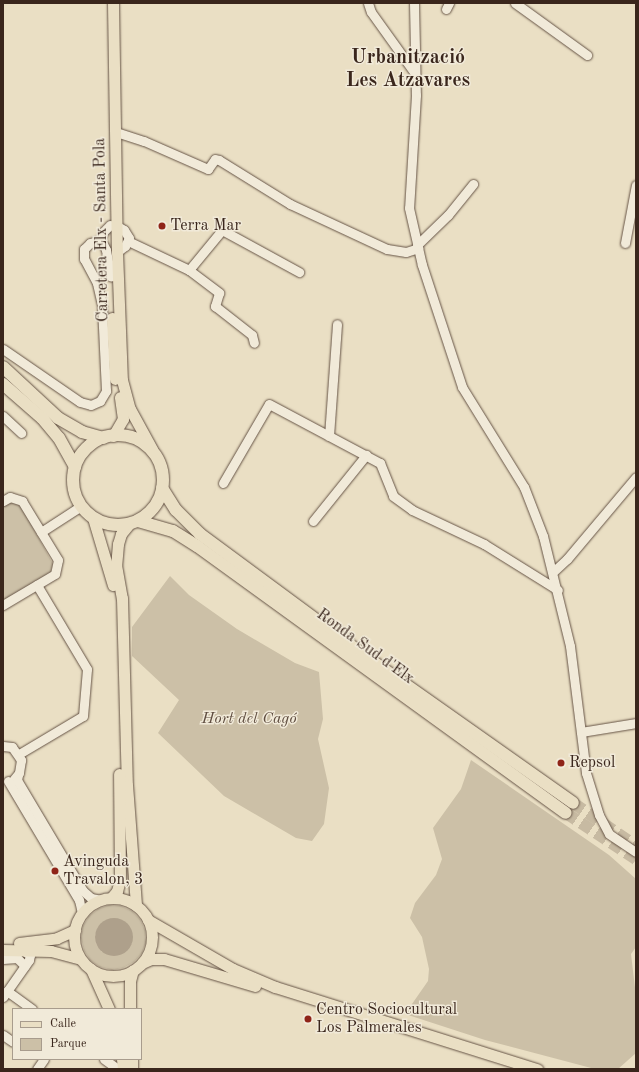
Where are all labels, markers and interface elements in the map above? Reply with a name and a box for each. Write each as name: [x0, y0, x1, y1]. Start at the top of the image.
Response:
district label: Urbanització Les Atzavares: [346, 46, 470, 93]
street label: Carretera Elx - Santa Pola: [91, 138, 113, 322]
place label: Terra Mar: [170, 216, 241, 236]
marker: Terra Mar: [157, 221, 167, 231]
street label: Ronda Sud d'Elx: [312, 605, 418, 689]
park label: Hort del Cagó: [201, 709, 297, 729]
place label: Repsol: [569, 753, 615, 773]
marker: Repsol: [556, 758, 566, 768]
place label: Avinguda Travalon, 3: [63, 852, 143, 890]
marker: Avinguda Travalon, 3: [50, 866, 60, 876]
place label: Centro Sociocultural Los Palmerales: [316, 1000, 457, 1038]
legend: [12, 1008, 142, 1060]
marker: Centro Sociocultural Los Palmerales: [303, 1014, 313, 1024]
text: Calle: [50, 1018, 76, 1030]
text: Parque: [50, 1038, 86, 1050]

